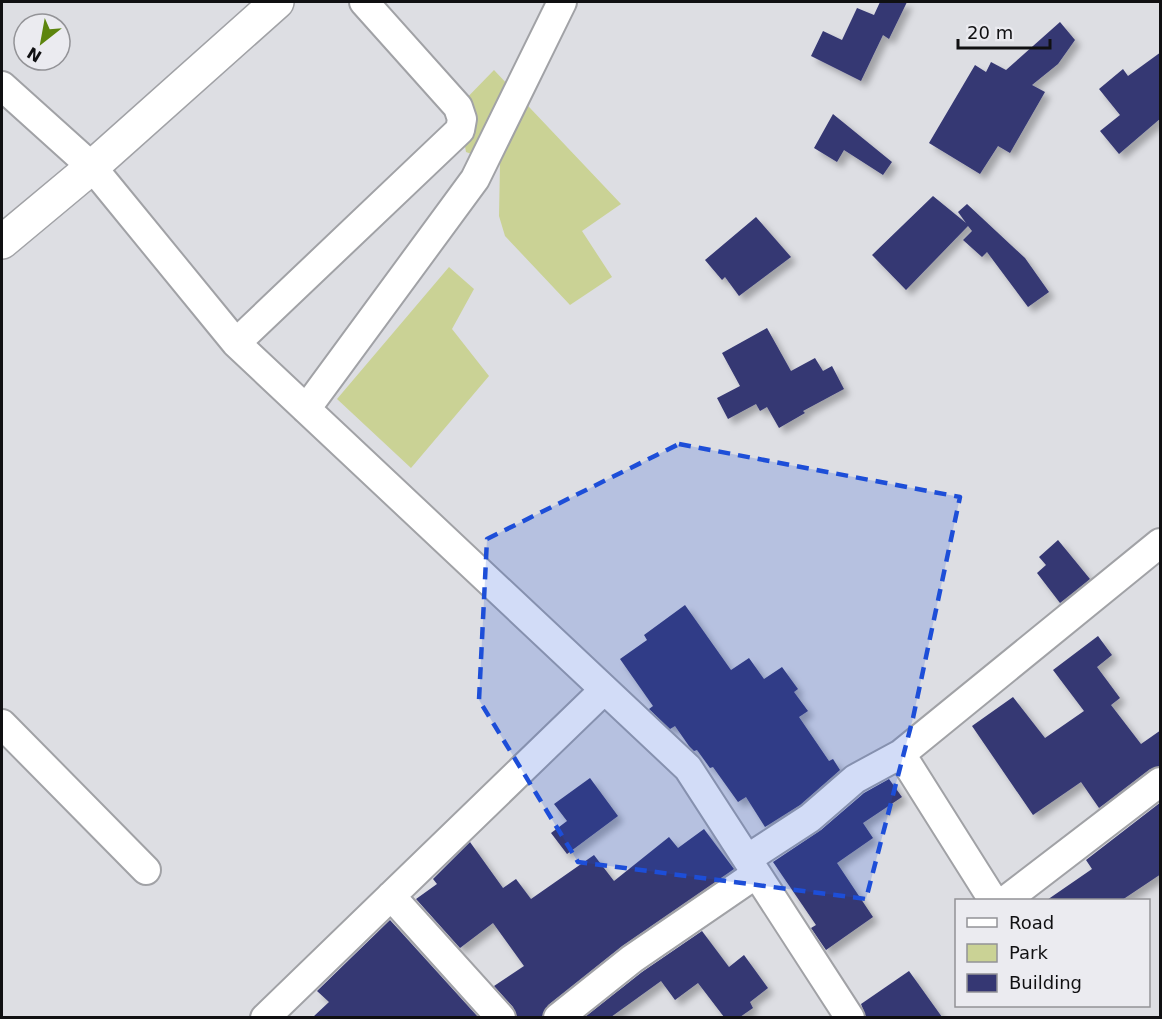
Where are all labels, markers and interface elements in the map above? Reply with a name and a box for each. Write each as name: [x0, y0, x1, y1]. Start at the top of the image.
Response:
north arrow: [12, 12, 72, 72]
scale bar: [958, 12, 1050, 50]
text: 20 m: [967, 22, 1013, 43]
text: N: [24, 43, 45, 66]
legend: [955, 899, 1150, 1007]
text: Road: [1009, 912, 1054, 933]
text: Park: [1009, 942, 1048, 963]
text: Building: [1009, 972, 1082, 993]

